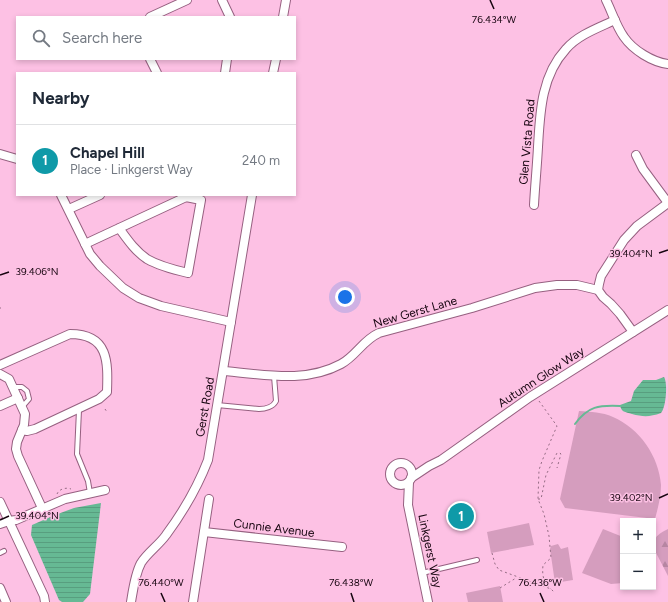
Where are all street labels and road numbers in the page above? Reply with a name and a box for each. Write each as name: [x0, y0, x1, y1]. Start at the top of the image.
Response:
street label: Glen Vista Road: [516, 99, 538, 185]
street label: New Gerst Lane: [372, 293, 459, 331]
street label: Autumn Glow Way: [495, 343, 587, 410]
street label: Gerst Road: [193, 376, 217, 438]
street label: Linkgerst Way: [415, 513, 445, 590]
street label: Cunnie Avenue: [233, 516, 316, 540]

